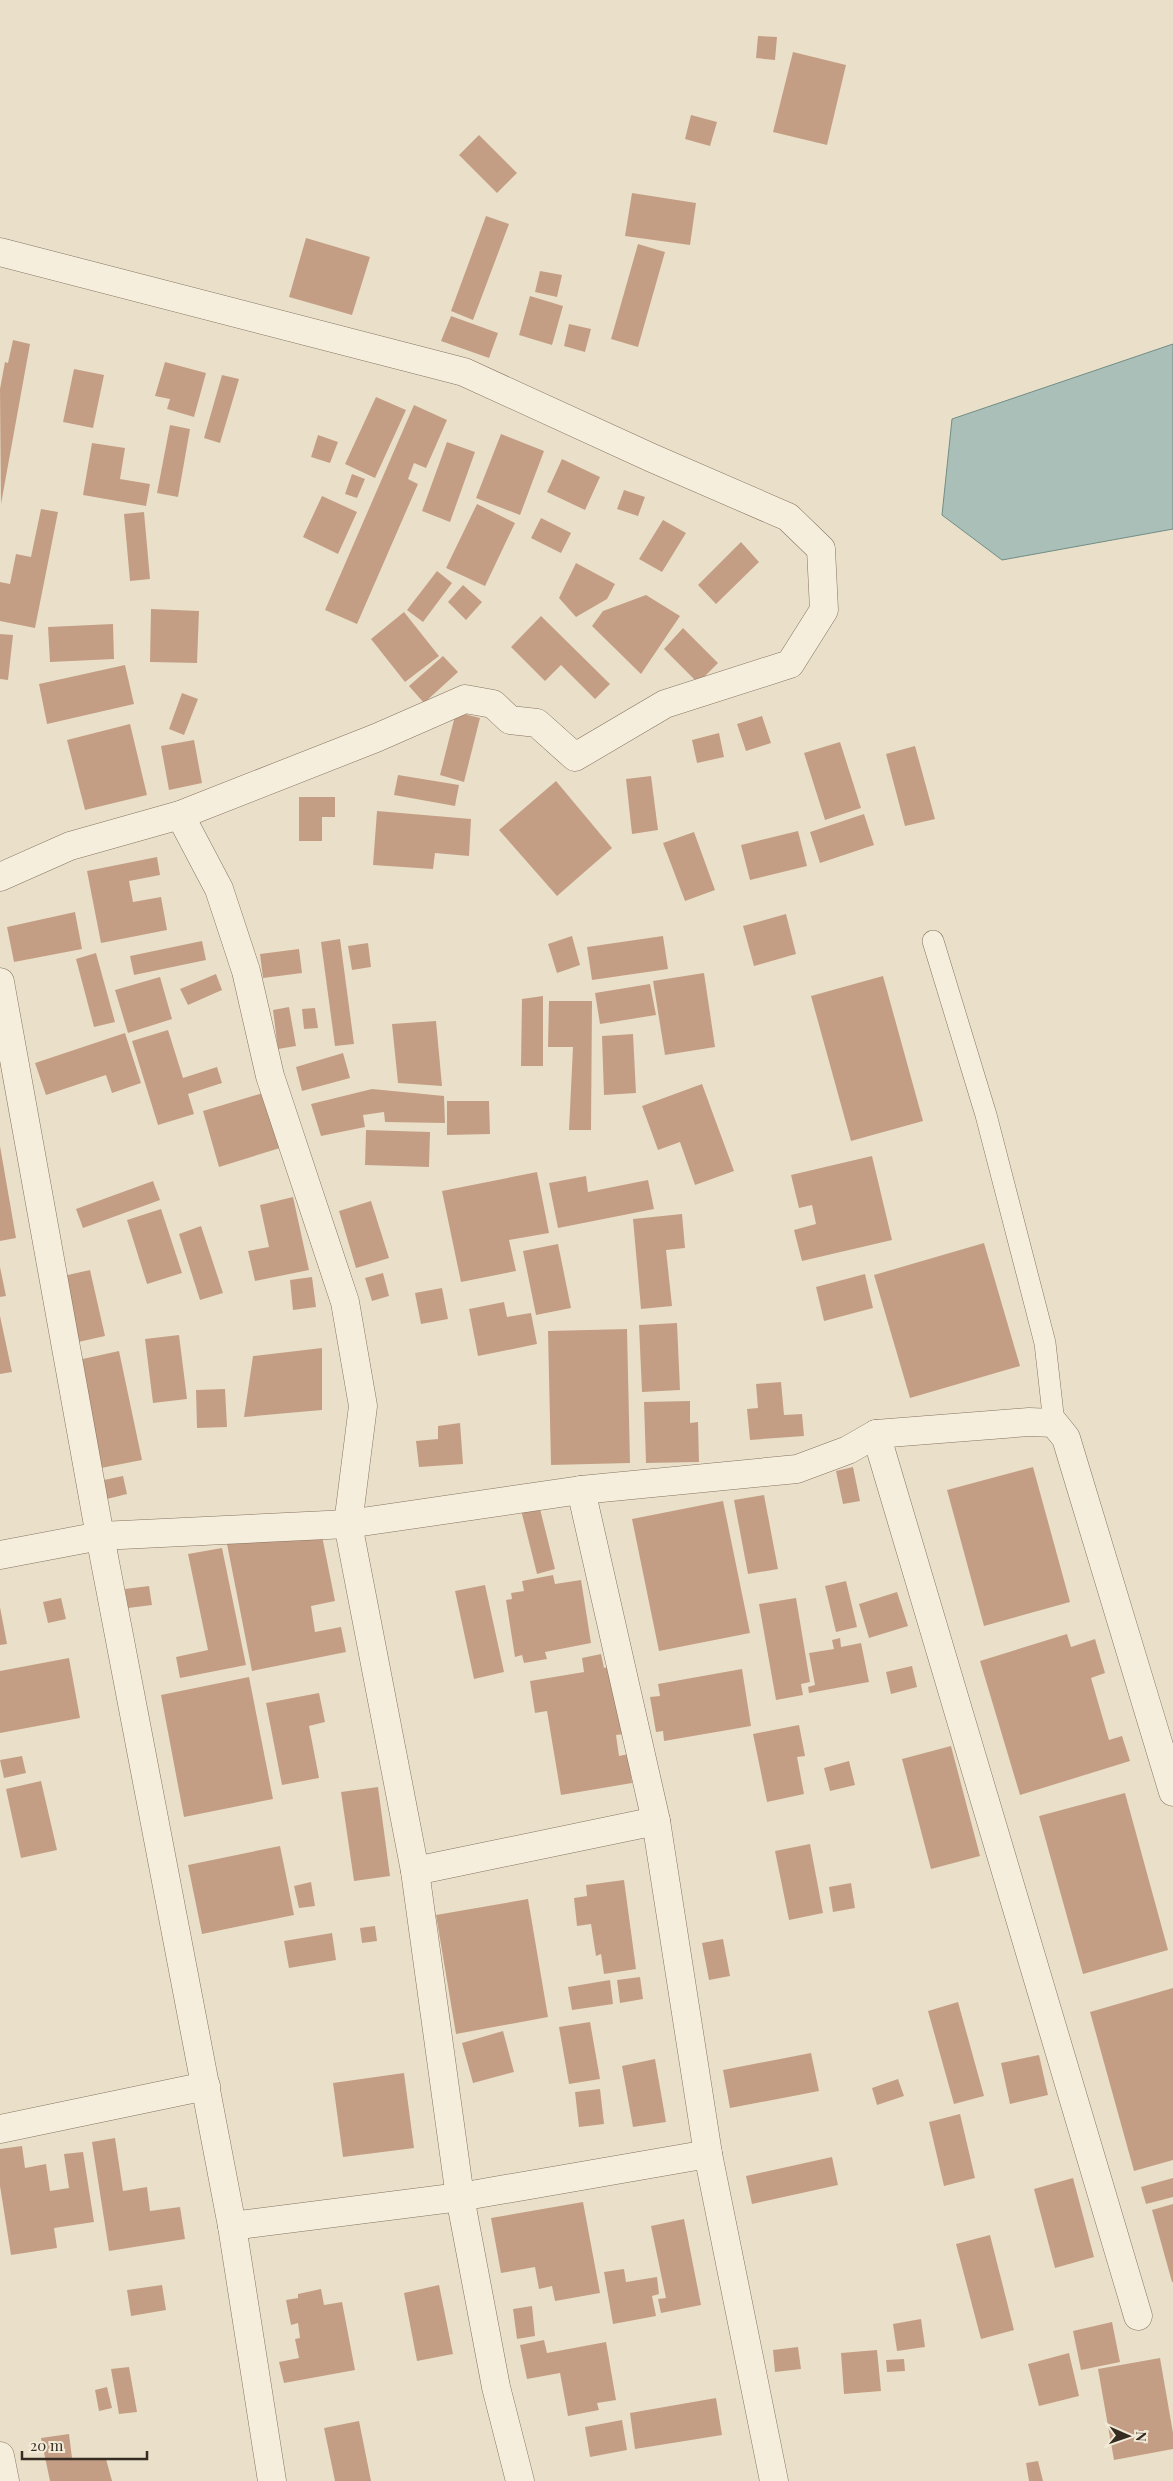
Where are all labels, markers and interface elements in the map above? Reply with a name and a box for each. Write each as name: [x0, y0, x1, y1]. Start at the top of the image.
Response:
north arrow: [1103, 2411, 1153, 2461]
scale bar: [22, 2428, 148, 2460]
text: N: [1132, 2431, 1151, 2442]
text: 20 m: [30, 2435, 64, 2455]

